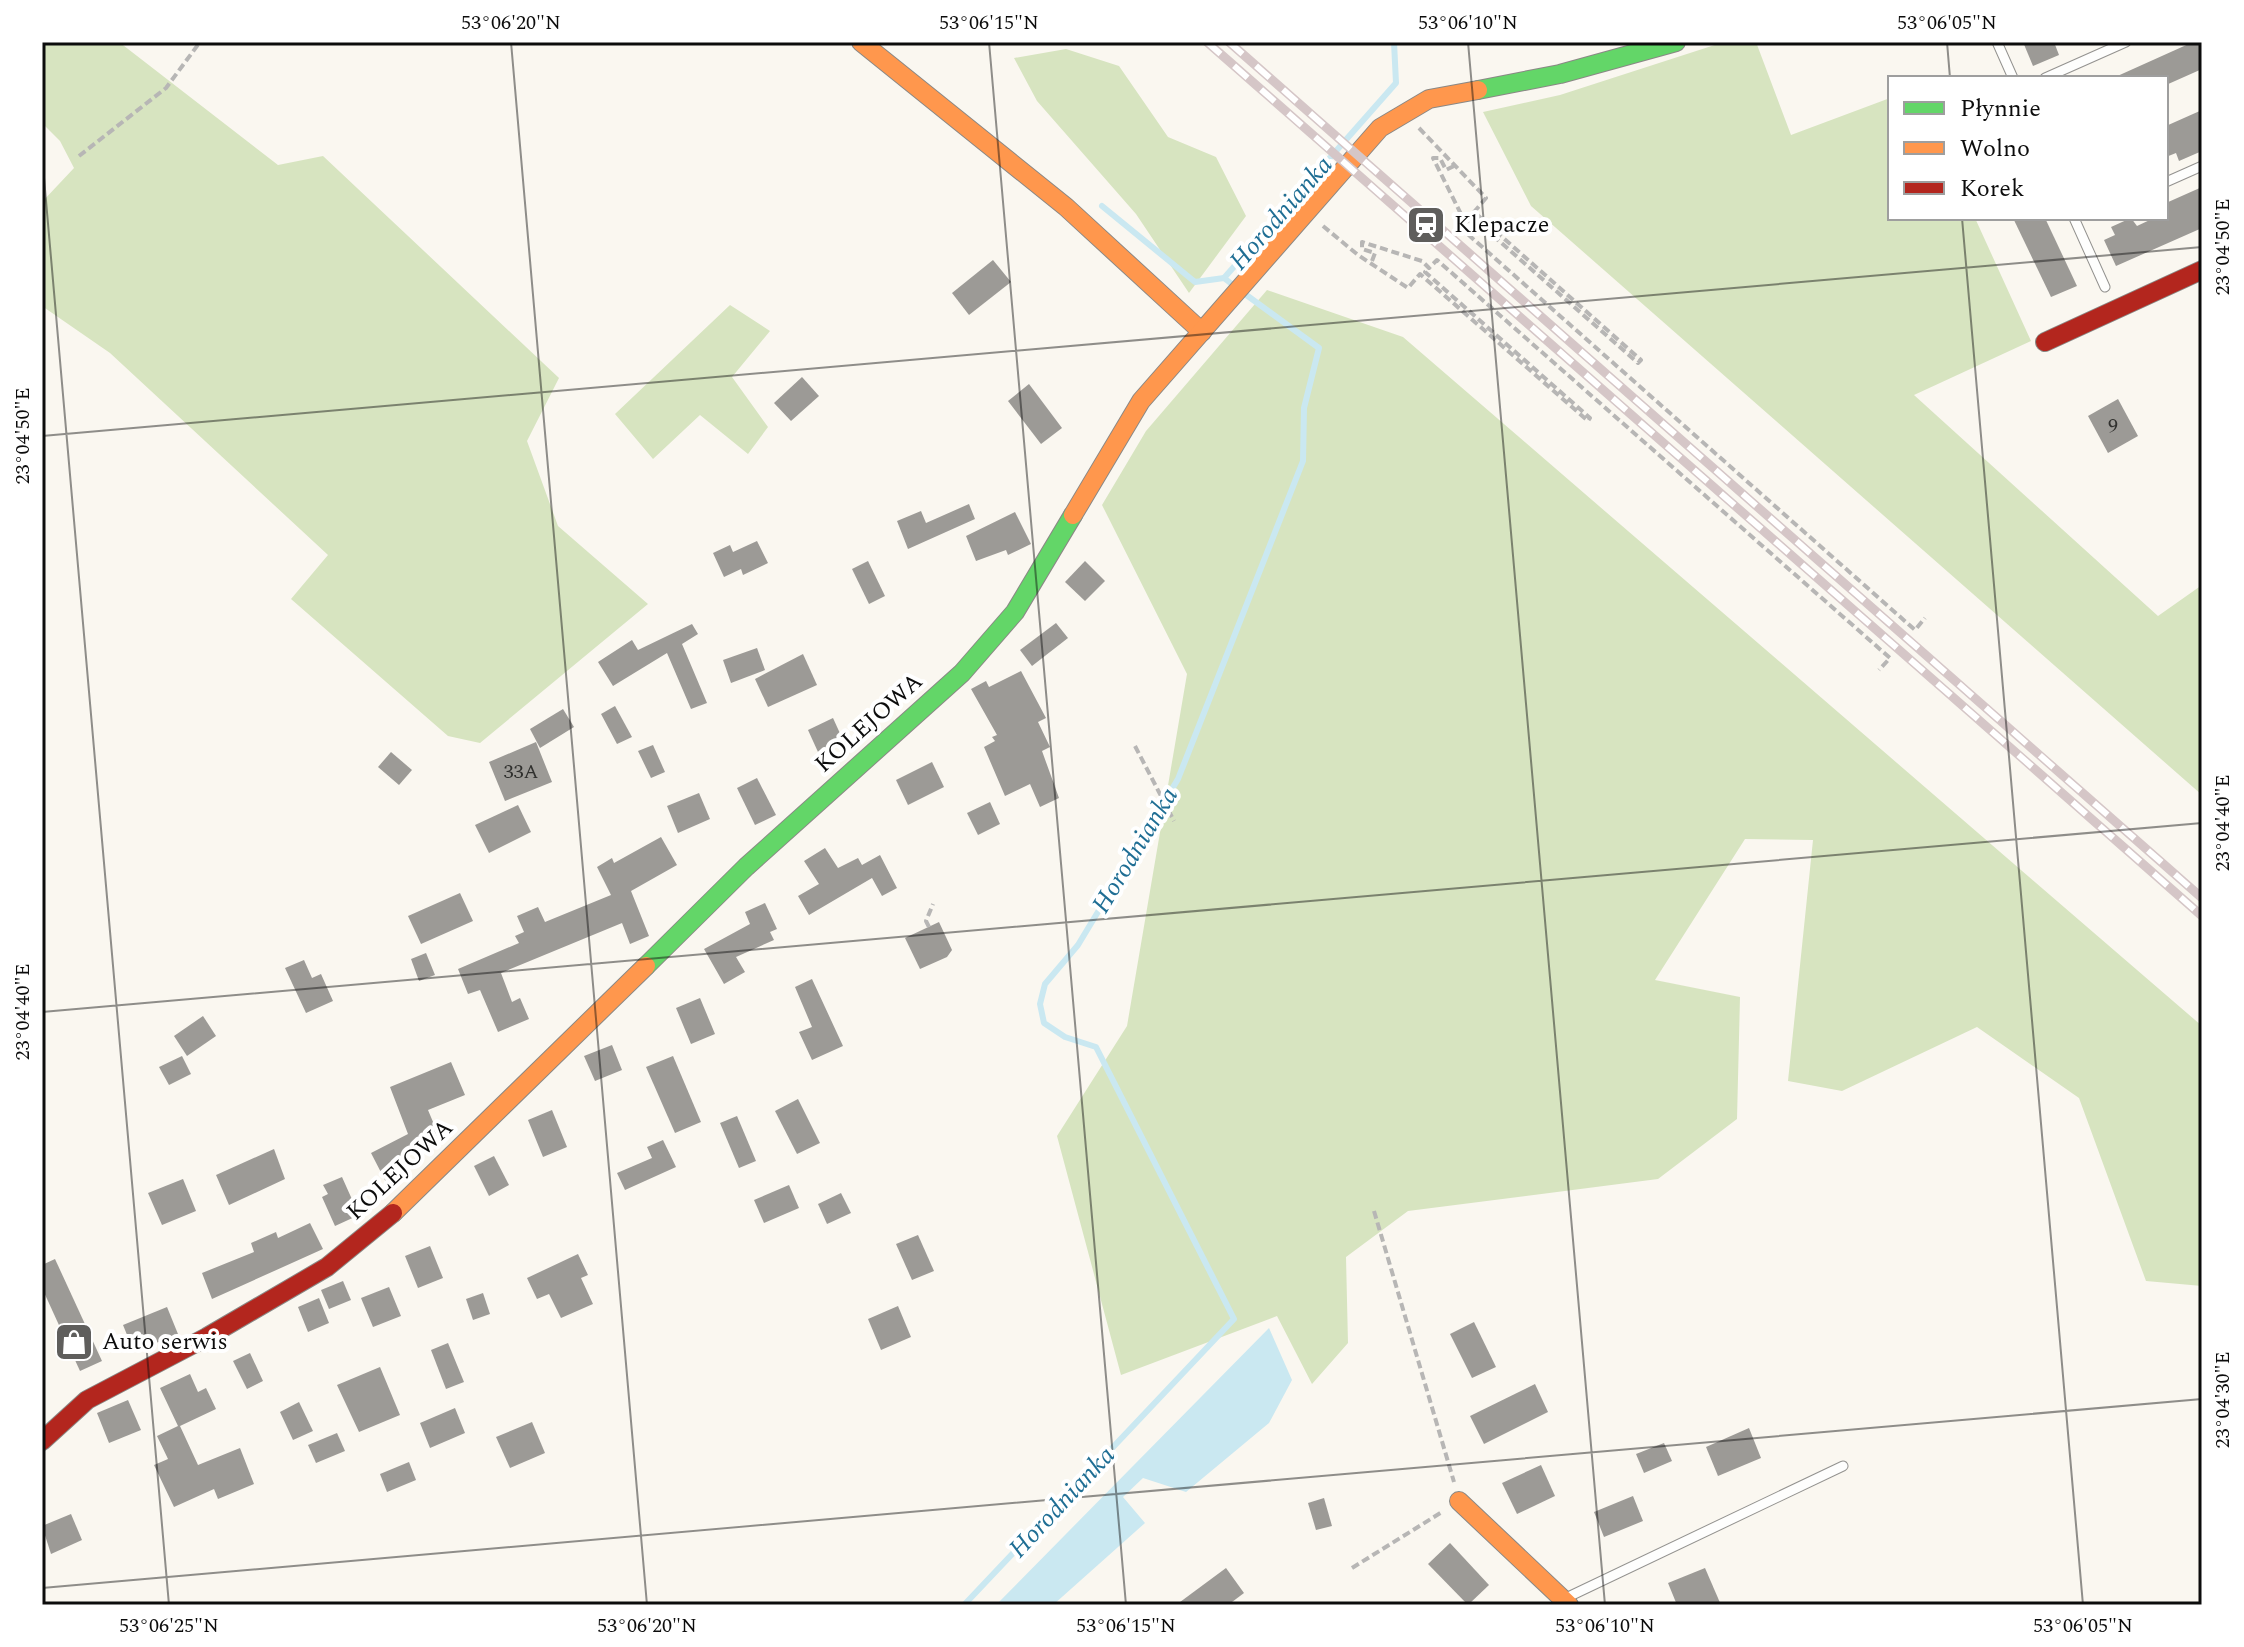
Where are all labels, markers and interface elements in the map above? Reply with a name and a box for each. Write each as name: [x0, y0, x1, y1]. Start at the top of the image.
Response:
text: 53°06'20"N: [461, 8, 561, 38]
text: 53°06'15"N: [939, 8, 1039, 38]
text: 53°06'10"N: [1418, 8, 1518, 38]
text: 53°06'05"N: [1897, 8, 1997, 38]
legend: [1888, 76, 2168, 220]
text: Płynnie: [1960, 91, 2041, 127]
text: Wolno: [1960, 131, 2030, 167]
water label: Horodnianka: [1220, 147, 1342, 279]
text: Korek: [1960, 171, 2024, 207]
text: 23°04'50"E: [2208, 198, 2238, 296]
station icon: Klepacze: [1405, 204, 1447, 246]
place label: Klepacze: [1454, 207, 1549, 243]
text: 23°04'50"E: [8, 387, 38, 485]
house number: 9: [2108, 411, 2118, 441]
street label: KOLEJOWA: [807, 664, 931, 782]
house number: 33A: [504, 757, 539, 787]
text: 23°04'40"E: [2208, 774, 2238, 872]
water label: Horodnianka: [1081, 779, 1189, 921]
text: 23°04'40"E: [8, 963, 38, 1061]
street label: KOLEJOWA: [338, 1111, 462, 1229]
shop icon: Auto serwis: [53, 1321, 95, 1363]
place label: Auto serwis: [102, 1324, 228, 1360]
text: 23°04'30"E: [2208, 1351, 2238, 1449]
water label: Horodnianka: [999, 1437, 1125, 1567]
text: 53°06'25"N: [119, 1611, 219, 1641]
text: 53°06'20"N: [597, 1611, 697, 1641]
text: 53°06'15"N: [1076, 1611, 1176, 1641]
text: 53°06'10"N: [1555, 1611, 1655, 1641]
text: 53°06'05"N: [2033, 1611, 2133, 1641]

